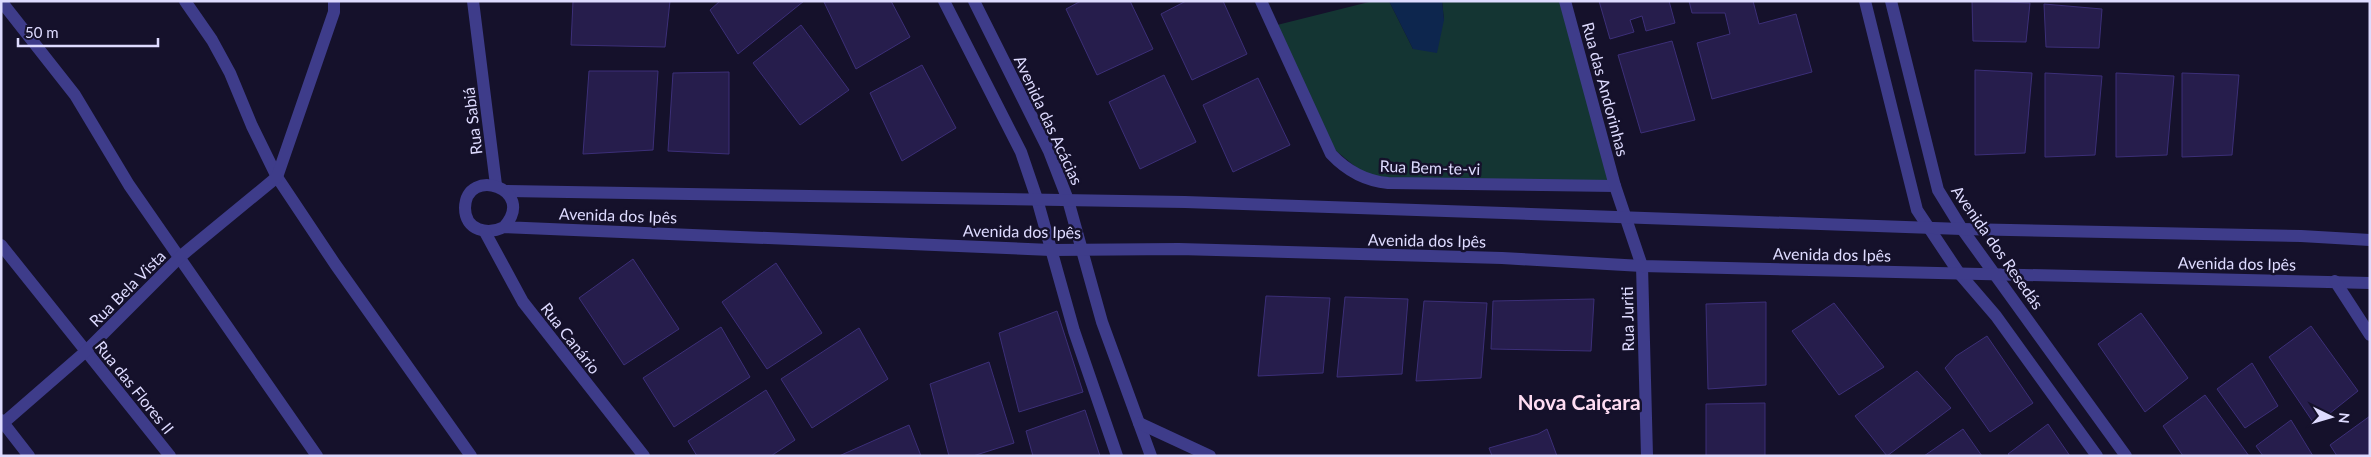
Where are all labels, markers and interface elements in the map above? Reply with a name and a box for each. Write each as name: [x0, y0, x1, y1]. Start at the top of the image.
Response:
scale bar: [18, 15, 158, 47]
street label: Rua das Andorinhas: [1579, 20, 1633, 158]
text: 50 m: [25, 23, 59, 41]
street label: Avenida das Acácias: [1011, 52, 1087, 188]
street label: Rua Sabiá: [458, 86, 486, 156]
street label: Rua Bem-te-vi: [1379, 156, 1481, 178]
street label: Avenida dos Resedás: [1948, 181, 2048, 313]
street label: Avenida dos Ipês: [559, 203, 677, 227]
street label: Avenida dos Ipês: [963, 220, 1081, 242]
street label: Avenida dos Ipês: [1368, 229, 1486, 251]
street label: Avenida dos Ipês: [1773, 243, 1891, 265]
street label: Rua Bela Vista: [85, 246, 169, 330]
street label: Avenida dos Ipês: [2178, 252, 2296, 274]
street label: Rua Juriti: [1617, 286, 1637, 352]
street label: Rua Canário: [537, 299, 605, 377]
street label: Rua das Flores II: [92, 337, 178, 437]
district label: Nova Caiçara: [1517, 389, 1641, 414]
north arrow: [2306, 392, 2356, 442]
text: N: [2336, 412, 2353, 424]

